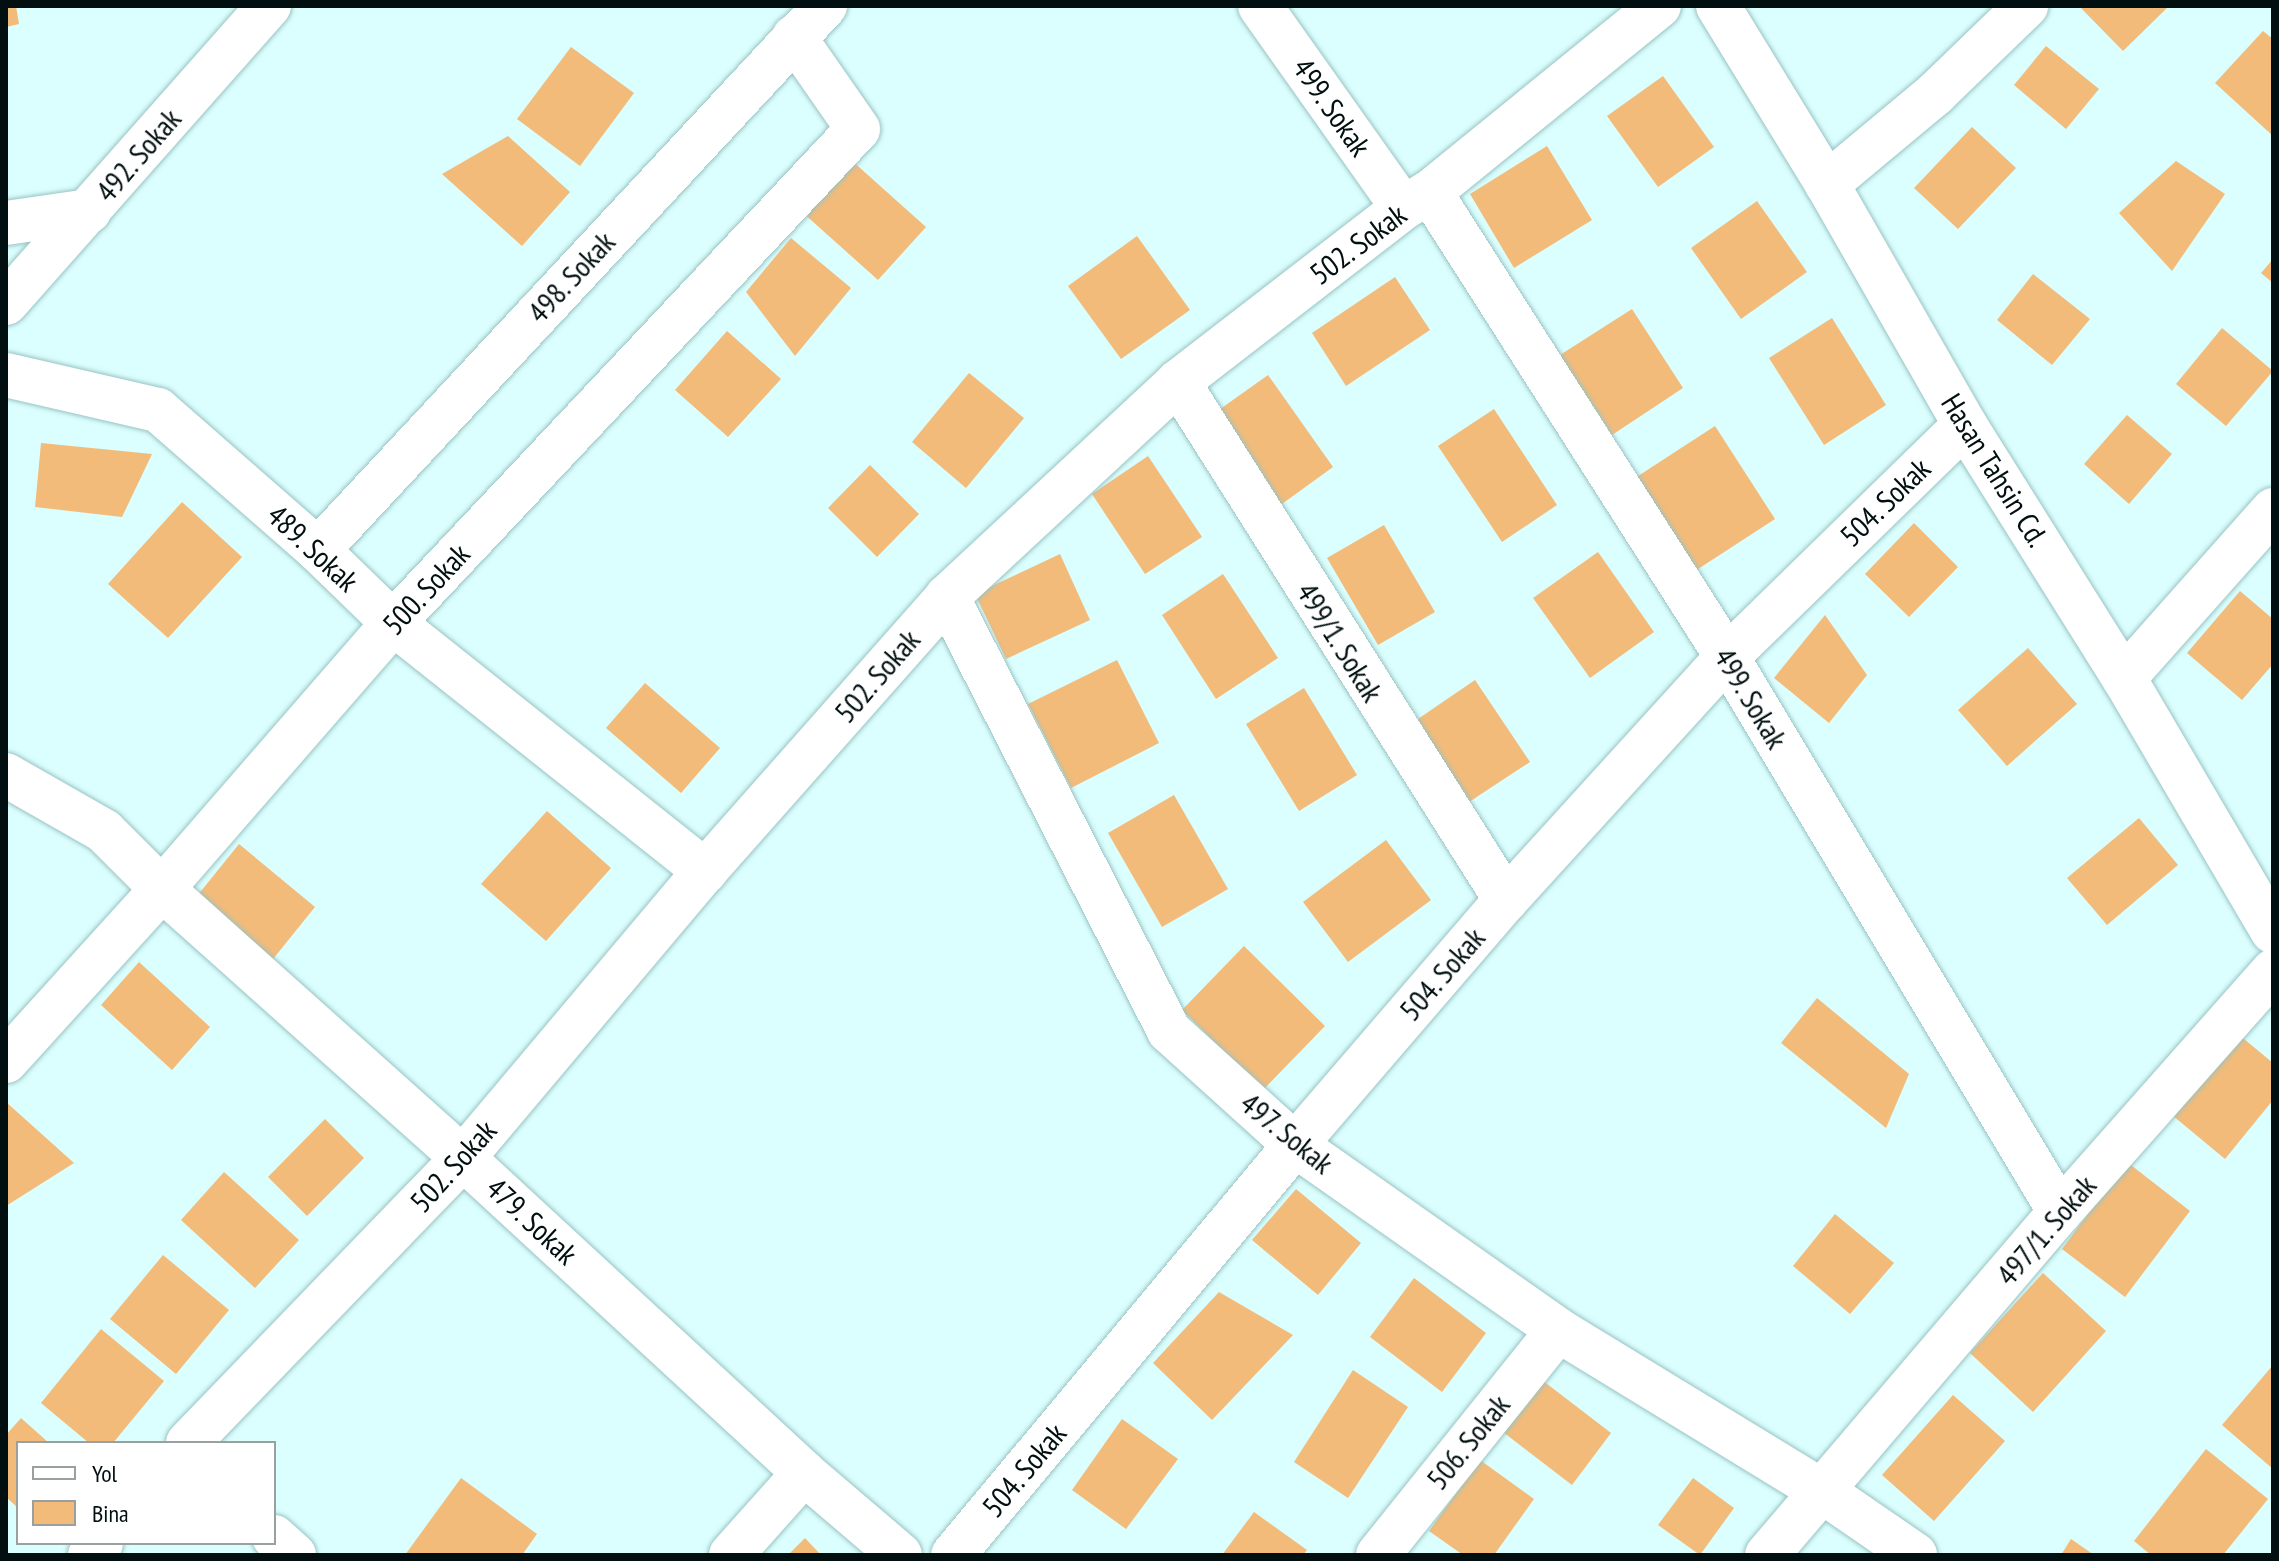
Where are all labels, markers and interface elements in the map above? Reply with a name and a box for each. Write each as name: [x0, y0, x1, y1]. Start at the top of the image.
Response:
street label: 499. Sokak: [1285, 50, 1379, 164]
street label: 492. Sokak: [87, 100, 189, 210]
street label: 502. Sokak: [1302, 196, 1414, 292]
street label: 498. Sokak: [519, 223, 623, 331]
street label: Hasan Tahsin Cd.: [1934, 387, 2056, 553]
street label: 504. Sokak: [1832, 450, 1938, 554]
street label: 489. Sokak: [259, 496, 367, 600]
street label: 500. Sokak: [374, 535, 478, 643]
street label: 499/1. Sokak: [1289, 575, 1391, 709]
street label: 502. Sokak: [826, 621, 928, 731]
street label: 499. Sokak: [1706, 640, 1796, 756]
street label: 504. Sokak: [1391, 919, 1493, 1029]
street label: 497. Sokak: [1233, 1084, 1341, 1182]
street label: 502. Sokak: [402, 1112, 504, 1220]
street label: 497/1. Sokak: [1988, 1167, 2104, 1293]
street label: 479. Sokak: [478, 1169, 586, 1273]
street label: 506. Sokak: [1418, 1387, 1518, 1497]
street label: 504. Sokak: [974, 1415, 1074, 1525]
legend: [16, 1441, 276, 1545]
text: Yol: [92, 1458, 117, 1489]
text: Bina: [92, 1498, 129, 1529]

